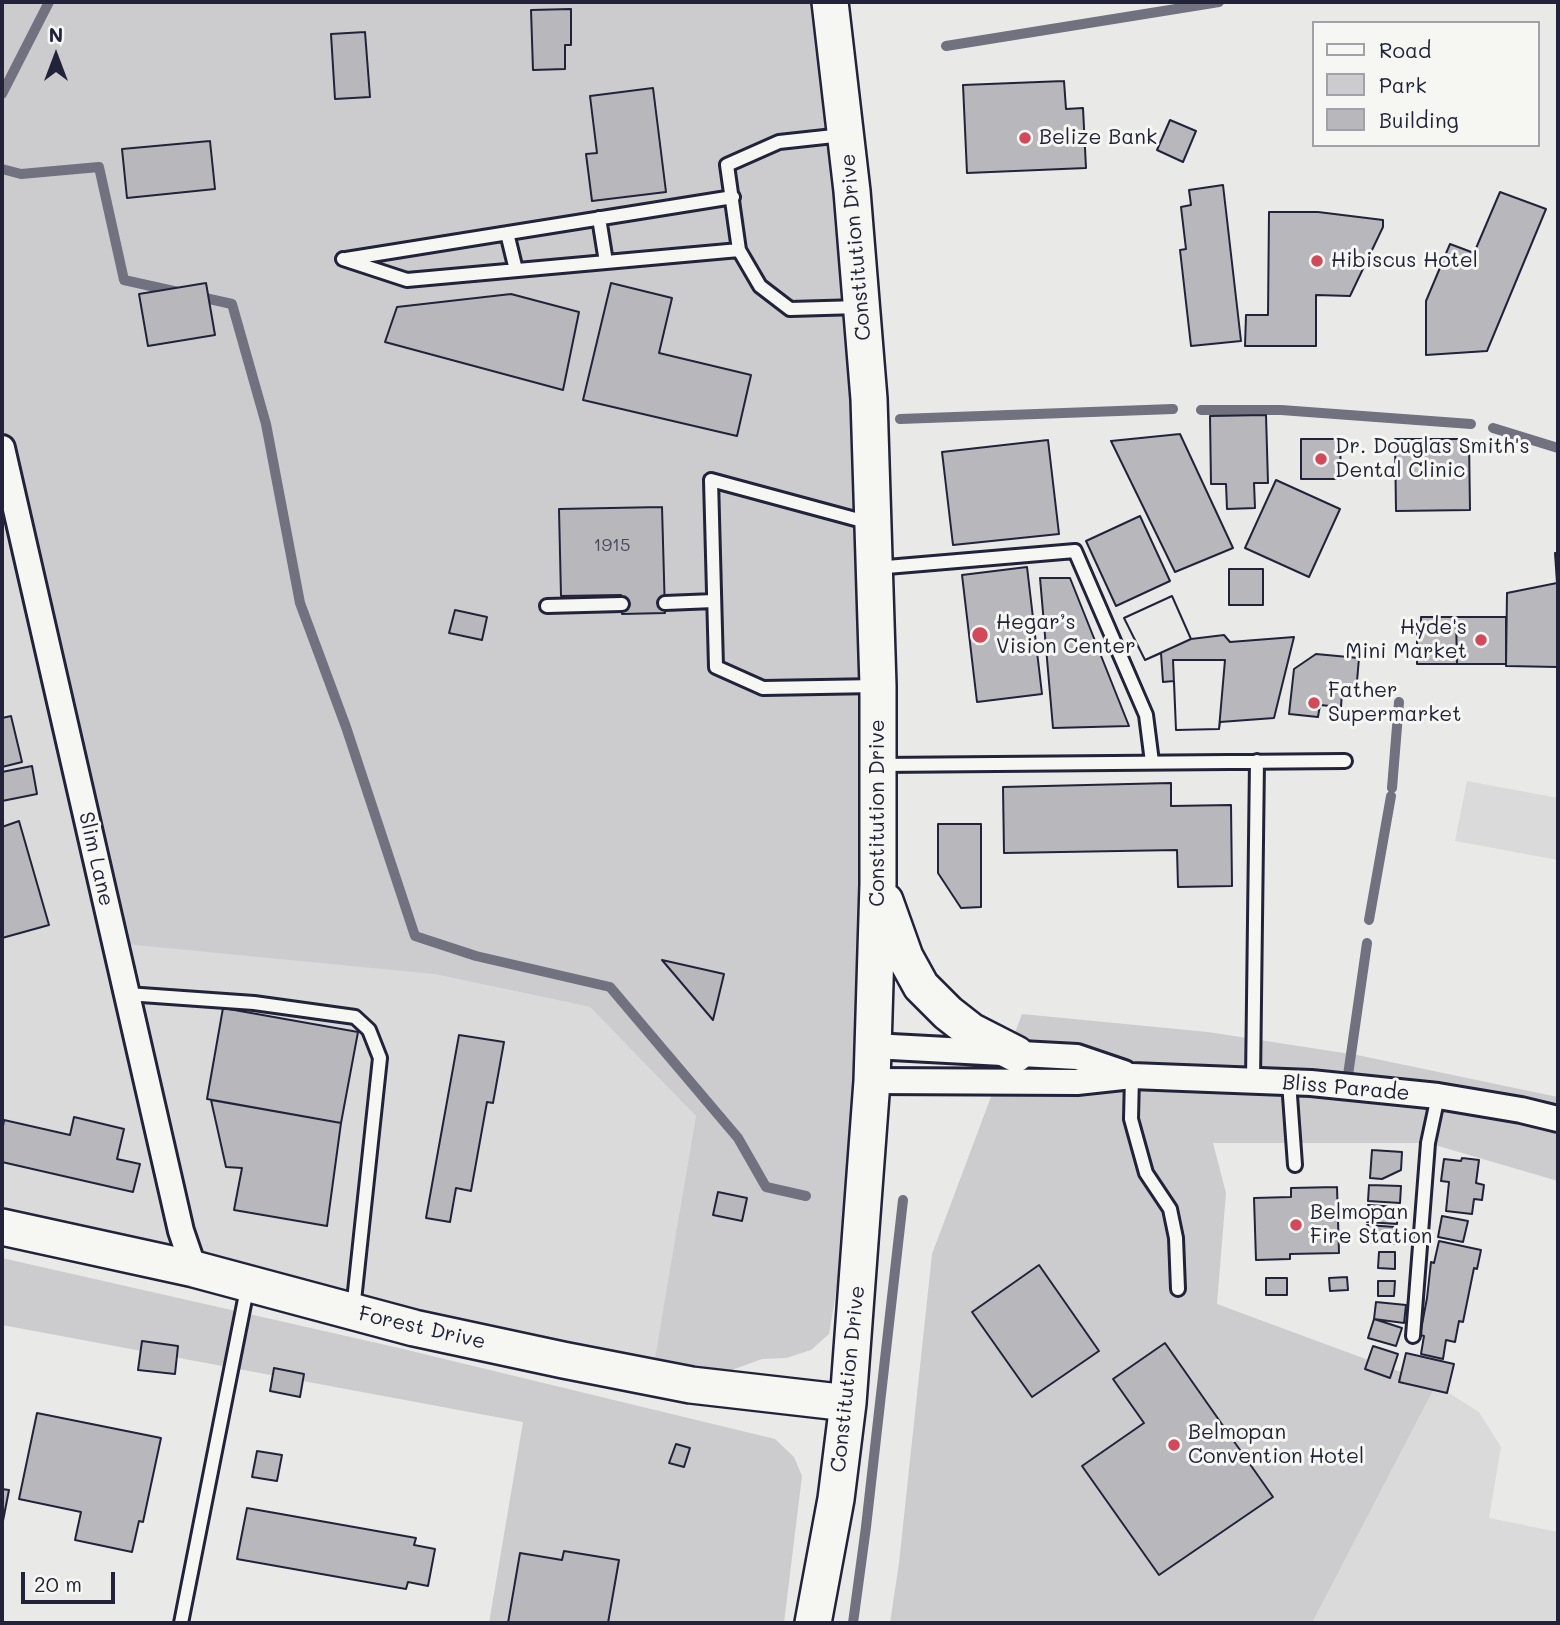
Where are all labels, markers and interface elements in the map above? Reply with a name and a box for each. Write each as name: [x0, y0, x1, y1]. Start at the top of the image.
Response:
north arrow: [21, 21, 91, 91]
legend: [1312, 21, 1539, 147]
text: N: [49, 22, 63, 47]
text: Road: [1379, 36, 1431, 63]
text: Park: [1379, 71, 1427, 98]
text: Building: [1379, 106, 1459, 133]
place label: Belize Bank: [1039, 125, 1157, 151]
marker: Belize Bank: [1017, 130, 1033, 146]
street label: Constitution Drive: [835, 152, 877, 342]
place label: Hibiscus Hotel: [1331, 248, 1478, 274]
marker: Hibiscus Hotel: [1309, 253, 1325, 269]
place label: Dr. Douglas Smith's Dental Clinic: [1335, 434, 1530, 484]
marker: Dr. Douglas Smith's Dental Clinic: [1313, 451, 1329, 467]
house number: 1915: [593, 534, 631, 556]
place label: Hegar’s Vision Center: [996, 610, 1136, 660]
place label: Hyde's Mini Market: [1345, 615, 1467, 665]
marker: Hegar’s Vision Center: [970, 625, 990, 645]
marker: Hyde's Mini Market: [1473, 632, 1489, 648]
place label: Father Supermarket: [1328, 678, 1462, 728]
marker: Father Supermarket: [1306, 695, 1322, 711]
street label: Constitution Drive: [865, 719, 891, 907]
street label: Slim Lane: [73, 810, 119, 908]
street label: Bliss Parade: [1281, 1070, 1411, 1106]
place label: Belmopan Fire Station: [1310, 1200, 1432, 1250]
marker: Belmopan Fire Station: [1288, 1217, 1304, 1233]
street label: Constitution Drive: [826, 1284, 870, 1474]
street label: Forest Drive: [356, 1301, 488, 1355]
place label: Belmopan Convention Hotel: [1188, 1420, 1364, 1470]
marker: Belmopan Convention Hotel: [1166, 1437, 1182, 1453]
scale bar: [24, 1558, 119, 1602]
text: 20 m: [34, 1570, 82, 1597]

